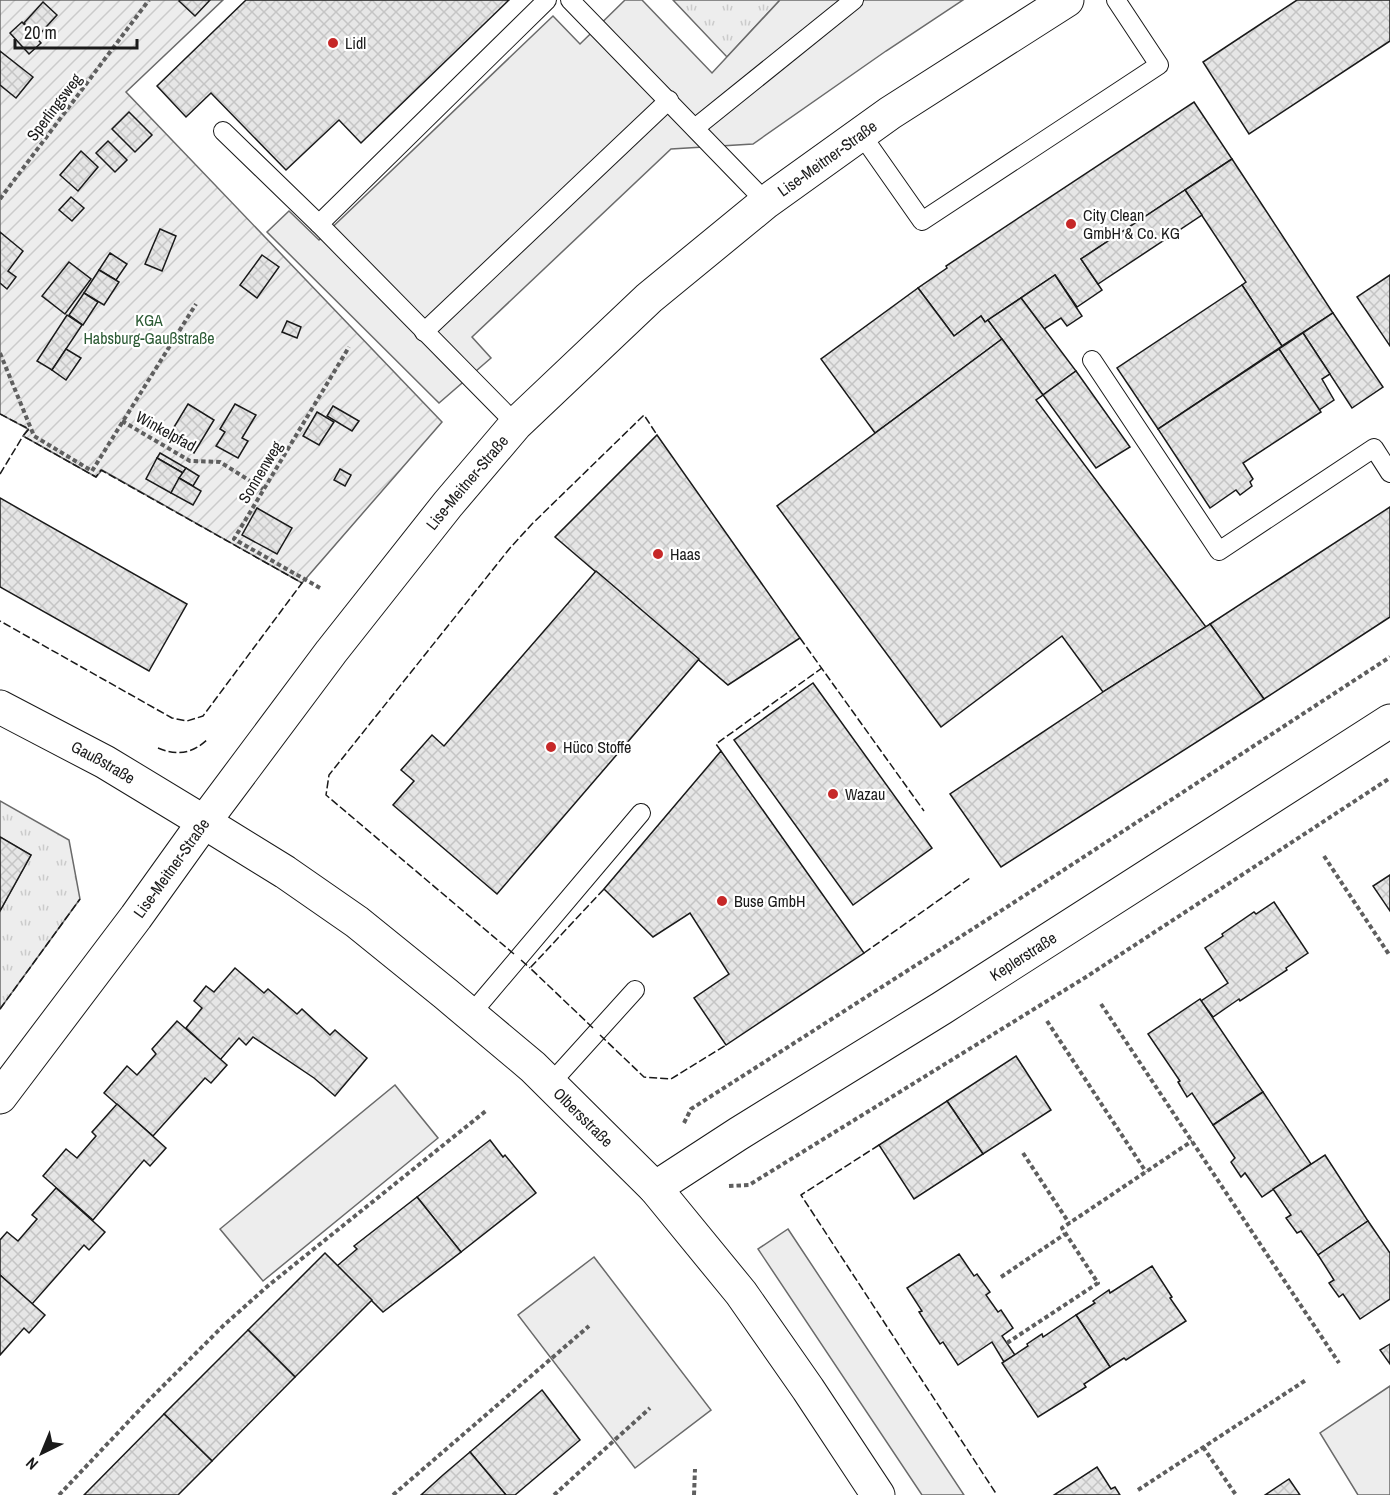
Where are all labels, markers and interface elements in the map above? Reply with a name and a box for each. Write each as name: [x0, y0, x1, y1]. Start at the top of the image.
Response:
scale bar: [15, 12, 136, 50]
text: 20 m: [24, 20, 57, 45]
place label: Lidl: [345, 32, 366, 54]
marker: Lidl: [326, 36, 340, 50]
street label: Sperlingsweg: [21, 68, 87, 145]
street label: Lise-Meitner-Straße: [773, 115, 881, 201]
place label: City Clean GmbH & Co. KG: [1083, 204, 1180, 244]
marker: City Clean GmbH & Co. KG: [1064, 217, 1078, 231]
park label: KGA Habsburg-Gaußstraße: [83, 309, 215, 349]
street label: Winkelpfad: [132, 405, 200, 457]
street label: Lise-Meitner-Straße: [421, 430, 513, 534]
street label: Sonnenweg: [233, 436, 288, 507]
place label: Haas: [670, 543, 701, 565]
marker: Haas: [651, 547, 665, 561]
street label: Gaußstraße: [68, 735, 139, 789]
place label: Hüco Stoffe: [563, 736, 631, 758]
marker: Hüco Stoffe: [544, 740, 558, 754]
place label: Wazau: [845, 783, 885, 805]
marker: Wazau: [826, 787, 840, 801]
street label: Lise-Meitner-Straße: [128, 814, 214, 922]
place label: Buse GmbH: [734, 890, 805, 912]
marker: Buse GmbH: [715, 894, 729, 908]
street label: Keplerstraße: [985, 927, 1061, 986]
street label: Olbersstraße: [549, 1083, 618, 1152]
north arrow: [12, 1423, 72, 1483]
text: N: [21, 1453, 43, 1475]

